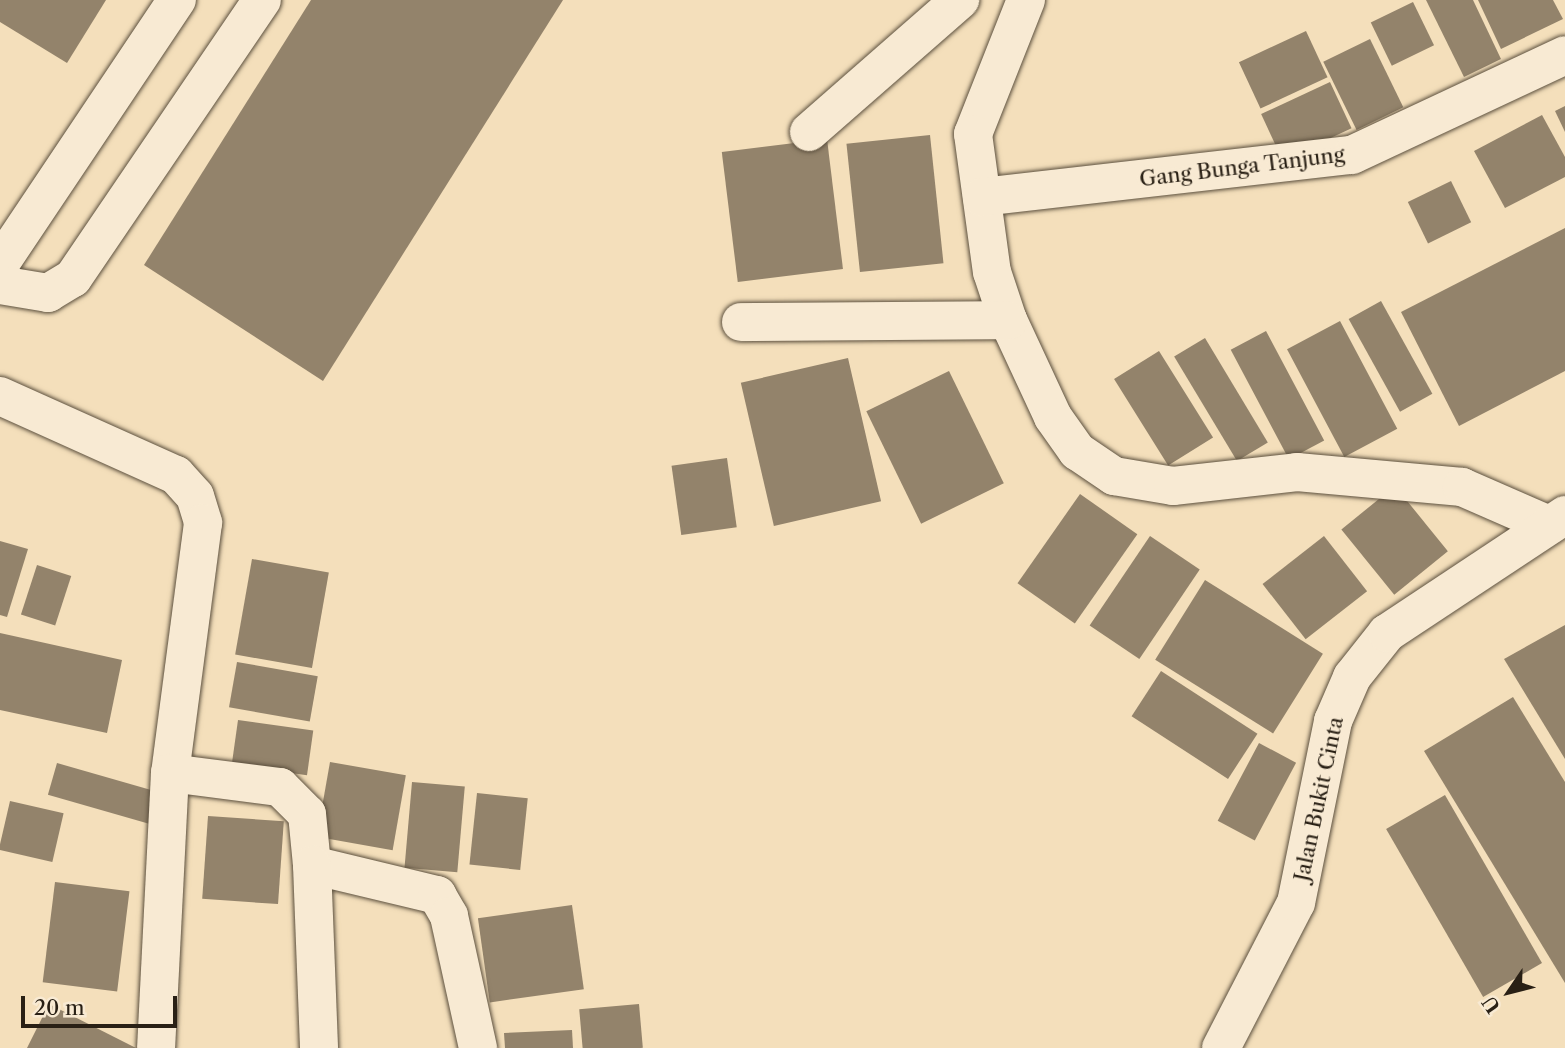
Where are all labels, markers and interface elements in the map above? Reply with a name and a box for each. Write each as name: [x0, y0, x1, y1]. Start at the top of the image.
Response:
street label: Gang Bunga Tanjung: [1138, 142, 1346, 192]
street label: Jalan Bukit Cinta: [1289, 714, 1349, 884]
north arrow: [1474, 957, 1544, 1027]
scale bar: [24, 982, 180, 1026]
text: U: [1478, 991, 1505, 1017]
text: 20 m: [34, 995, 85, 1020]

